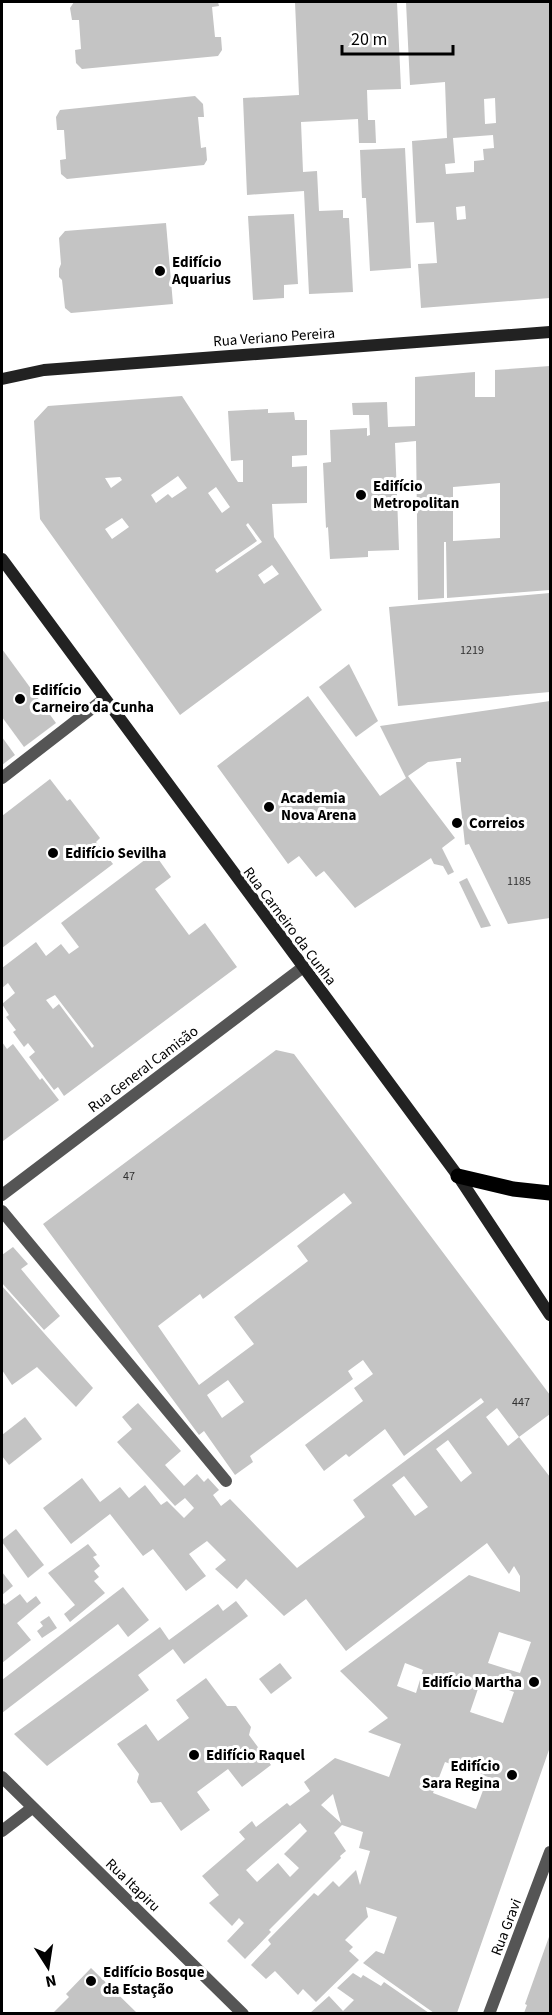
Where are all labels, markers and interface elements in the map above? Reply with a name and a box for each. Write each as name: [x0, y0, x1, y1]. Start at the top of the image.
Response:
scale bar: [342, 18, 453, 56]
text: 20 m: [351, 27, 387, 52]
place label: Edifício Aquarius: [171, 252, 231, 290]
marker: Edifício Aquarius: [153, 264, 167, 278]
street label: Rua Veriano Pereira: [212, 323, 336, 352]
place label: Edifício Metropolitan: [373, 476, 459, 514]
marker: Edifício Metropolitan: [354, 488, 368, 502]
house number: 1219: [460, 642, 484, 659]
place label: Edifício Carneiro da Cunha: [32, 680, 154, 718]
marker: Edifício Carneiro da Cunha: [13, 692, 27, 706]
place label: Academia Nova Arena: [280, 788, 356, 826]
marker: Academia Nova Arena: [262, 800, 276, 814]
place label: Correios: [469, 813, 525, 834]
marker: Correios: [450, 816, 464, 830]
place label: Edifício Sevilha: [65, 843, 166, 864]
marker: Edifício Sevilha: [46, 846, 60, 860]
street label: Rua Carneiro da Cunha: [238, 863, 341, 990]
house number: 1185: [507, 873, 531, 890]
street label: Rua General Camisão: [84, 1021, 203, 1118]
house number: 47: [123, 1168, 135, 1185]
house number: 447: [512, 1394, 530, 1411]
place label: Edifício Martha: [422, 1672, 522, 1693]
marker: Edifício Martha: [527, 1675, 541, 1689]
place label: Edifício Raquel: [206, 1745, 305, 1766]
marker: Edifício Raquel: [187, 1748, 201, 1762]
place label: Edifício Sara Regina: [422, 1756, 500, 1794]
marker: Edifício Sara Regina: [505, 1768, 519, 1782]
street label: Rua Itapiru: [101, 1854, 165, 1917]
street label: Rua Gravi: [486, 1896, 527, 1959]
north arrow: [18, 1937, 78, 1997]
place label: Edifício Bosque da Estação: [103, 1962, 205, 2000]
text: N: [43, 1969, 58, 1993]
marker: Edifício Bosque da Estação: [84, 1974, 98, 1988]

